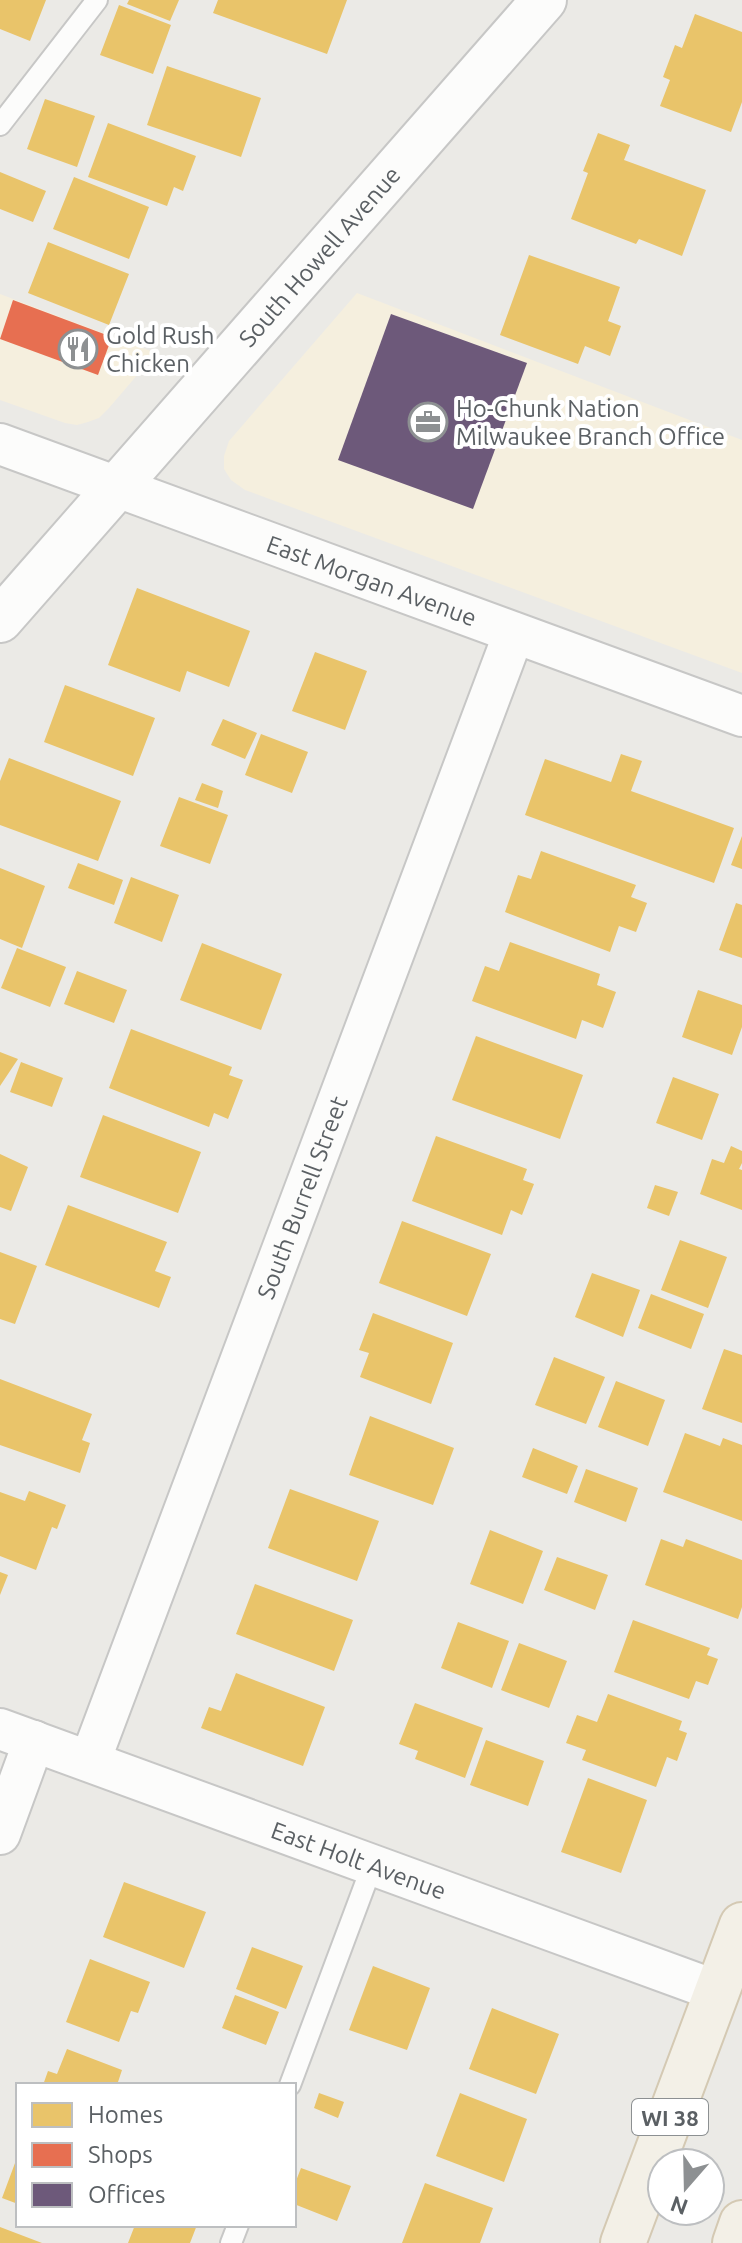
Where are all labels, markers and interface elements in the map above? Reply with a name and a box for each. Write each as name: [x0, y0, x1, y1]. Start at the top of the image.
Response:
street label: South Howell Avenue: [233, 161, 405, 352]
place label: Gold Rush Chicken: [106, 322, 215, 377]
restaurant icon: Gold Rush Chicken: [57, 328, 99, 370]
place label: Ho-Chunk Nation Milwaukee Branch Office: [456, 395, 725, 450]
office icon: Ho-Chunk Nation Milwaukee Branch Office: [407, 401, 449, 443]
street label: East Morgan Avenue: [263, 530, 480, 631]
street label: South Burrell Street: [251, 1092, 352, 1303]
street label: East Holt Avenue: [268, 1816, 450, 1904]
legend: [16, 2083, 296, 2227]
road number: WI 38: [632, 2099, 708, 2135]
text: Homes: [88, 2101, 163, 2128]
text: Shops: [88, 2141, 153, 2168]
north arrow: [646, 2147, 726, 2227]
text: Offices: [88, 2181, 166, 2208]
text: N: [667, 2192, 691, 2221]

